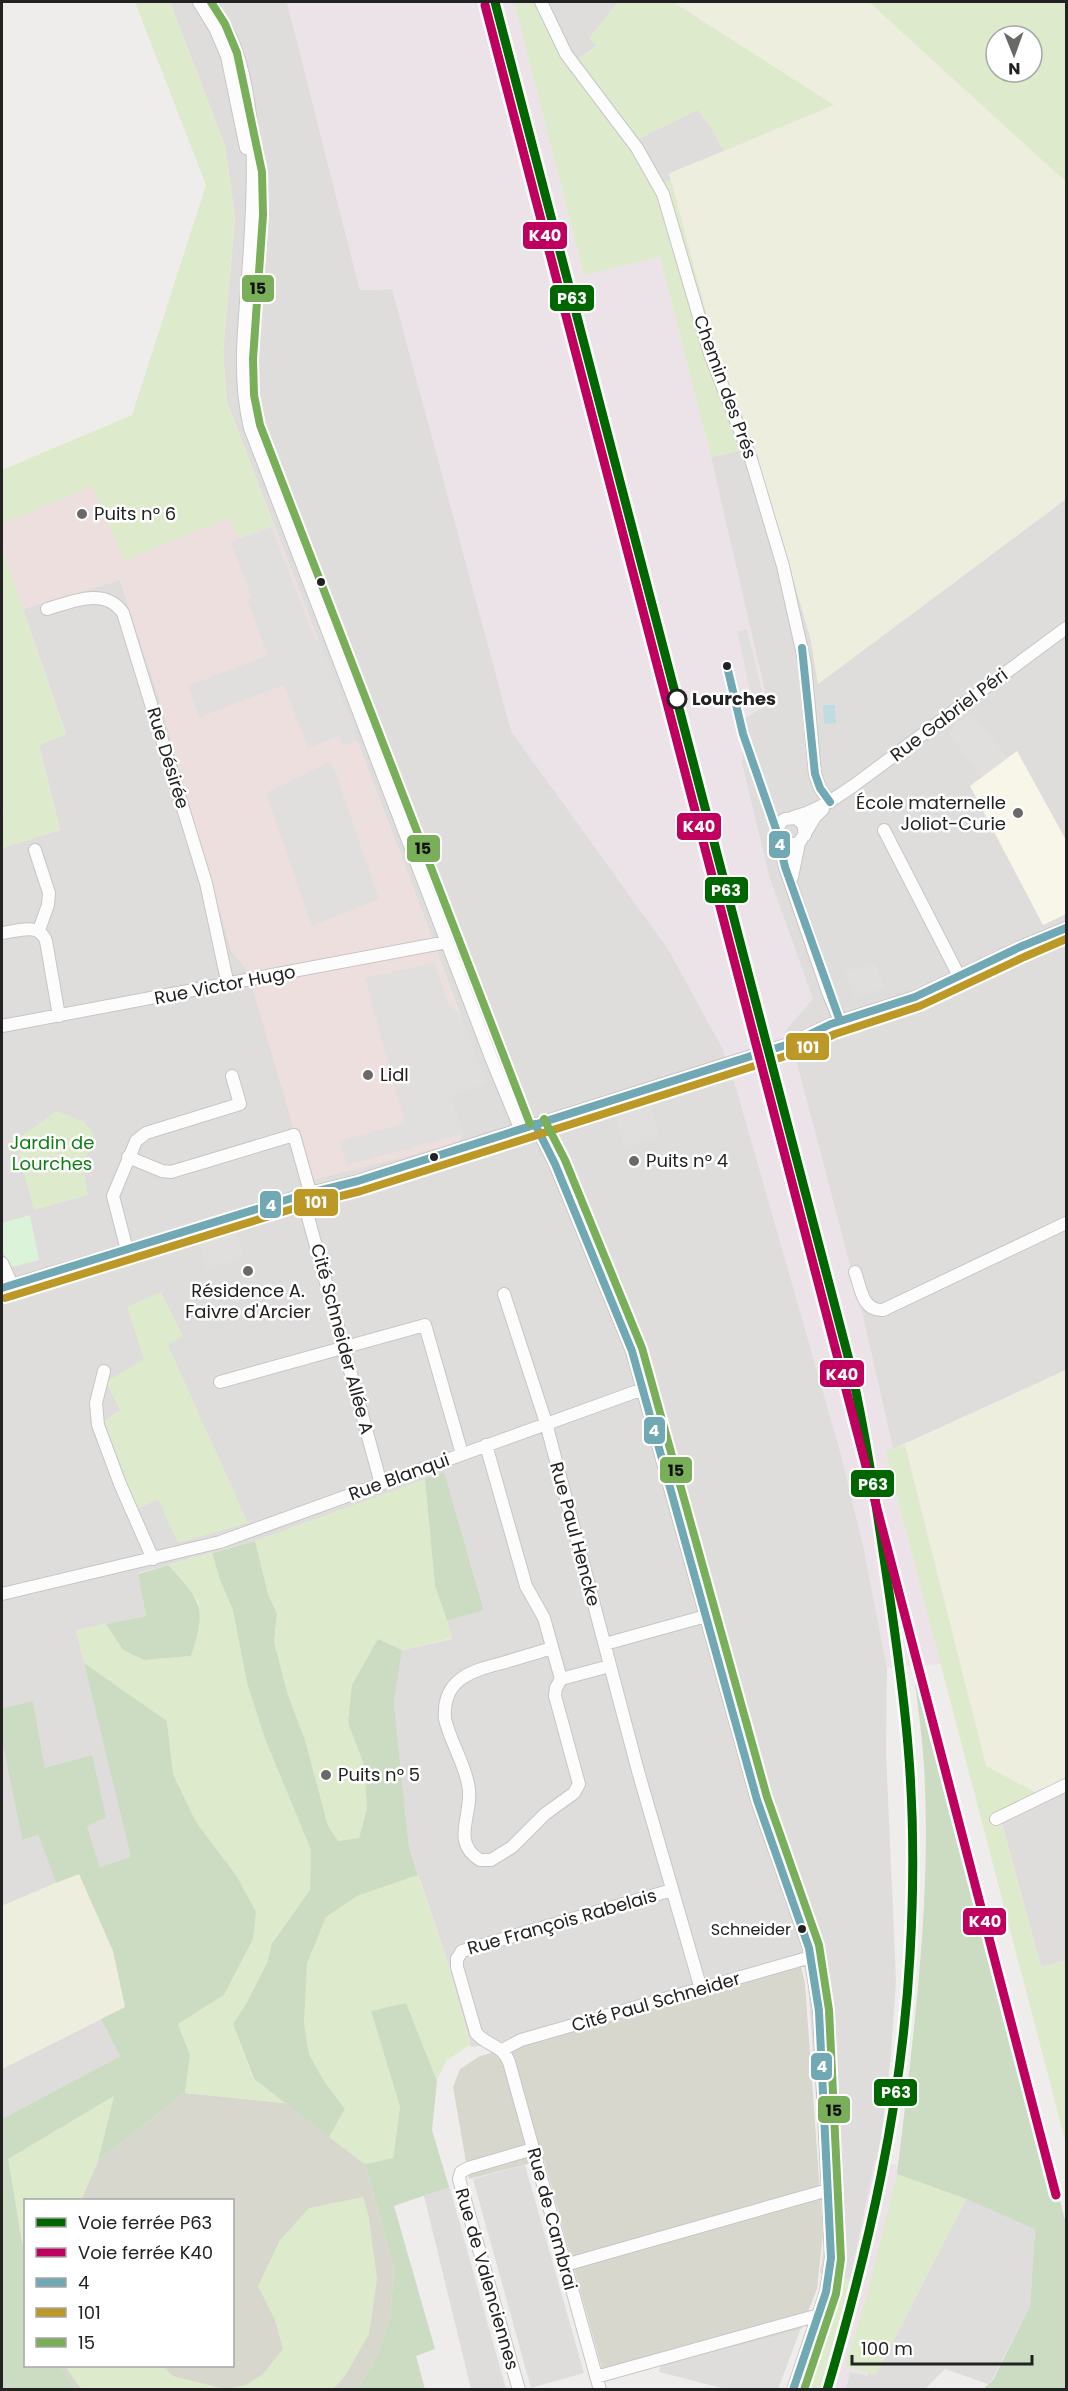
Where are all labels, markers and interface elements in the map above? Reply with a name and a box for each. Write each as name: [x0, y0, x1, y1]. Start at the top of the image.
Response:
north arrow: [984, 24, 1044, 84]
text: N: [1008, 57, 1020, 80]
line badge: K40: [522, 221, 568, 250]
text: K40: [529, 224, 561, 247]
line badge: 15: [241, 274, 275, 303]
text: 15: [250, 277, 266, 300]
line badge: P63: [549, 284, 595, 312]
text: P63: [557, 287, 587, 310]
street label: Chemin des Prés: [688, 312, 763, 462]
place label: Puits n° 6: [94, 501, 176, 526]
marker: Puits n° 6: [75, 507, 89, 521]
unlabelled marker: [315, 576, 327, 588]
unlabelled marker: [721, 660, 733, 672]
street label: Rue Gabriel Péri: [885, 662, 1013, 767]
place label: Lourches: [692, 686, 776, 711]
marker: Lourches: [667, 689, 687, 709]
street label: Rue Désirée: [141, 704, 196, 812]
place label: École maternelle Joliot-Curie: [856, 790, 1006, 836]
marker: École maternelle Joliot-Curie: [1011, 806, 1025, 820]
line badge: K40: [676, 812, 722, 841]
text: K40: [683, 815, 715, 838]
line badge: 4: [768, 830, 791, 859]
text: 4: [775, 833, 786, 856]
line badge: 15: [406, 834, 441, 863]
text: 15: [415, 837, 431, 860]
line badge: P63: [704, 876, 749, 904]
text: P63: [711, 879, 741, 902]
street label: Rue Victor Hugo: [152, 959, 298, 1010]
line badge: 101: [785, 1032, 830, 1061]
text: 101: [797, 1036, 819, 1059]
place label: Lidl: [380, 1062, 409, 1087]
marker: Lidl: [361, 1068, 375, 1082]
park label: Jardin de Lourches: [10, 1130, 94, 1176]
place label: Puits n° 4: [646, 1148, 728, 1173]
unlabelled marker: [428, 1151, 440, 1163]
marker: Puits n° 4: [627, 1154, 641, 1168]
line badge: 101: [293, 1188, 339, 1217]
line badge: 4: [259, 1190, 282, 1219]
text: 101: [305, 1191, 327, 1214]
text: 4: [266, 1194, 277, 1217]
street label: Cité Schneider Allée A: [305, 1241, 380, 1437]
marker: Résidence A. Faivre d'Arcier: [241, 1264, 255, 1278]
place label: Résidence A. Faivre d'Arcier: [185, 1278, 311, 1324]
line badge: K40: [819, 1359, 865, 1388]
text: K40: [826, 1363, 858, 1386]
line badge: 4: [643, 1416, 666, 1445]
text: 4: [649, 1419, 660, 1442]
street label: Rue Blanqui: [345, 1447, 453, 1506]
line badge: 15: [659, 1456, 693, 1484]
street label: Rue Paul Hencke: [544, 1459, 607, 1609]
text: 15: [668, 1459, 684, 1482]
line badge: P63: [850, 1469, 895, 1498]
text: P63: [858, 1473, 888, 1496]
place label: Puits n° 5: [338, 1762, 420, 1787]
marker: Puits n° 5: [319, 1768, 333, 1782]
street label: Rue François Rabelais: [464, 1883, 659, 1961]
line badge: K40: [962, 1907, 1007, 1936]
text: K40: [969, 1910, 1001, 1933]
place label: Schneider: [711, 1918, 791, 1941]
marker: Schneider: [796, 1923, 808, 1935]
street label: Cité Paul Schneider: [569, 1965, 743, 2038]
line badge: 4: [810, 2052, 833, 2081]
text: 4: [817, 2055, 828, 2078]
line badge: P63: [873, 2078, 918, 2107]
text: P63: [881, 2081, 911, 2104]
line badge: 15: [817, 2095, 851, 2124]
text: 15: [826, 2099, 842, 2122]
street label: Rue de Cambrai: [521, 2145, 584, 2293]
street label: Rue de Valenciennes: [450, 2185, 525, 2373]
legend: [24, 2199, 234, 2367]
text: Voie ferrée P63: [78, 2210, 212, 2235]
text: Voie ferrée K40: [78, 2240, 213, 2265]
text: 4: [78, 2270, 89, 2295]
text: 101: [78, 2300, 101, 2325]
scale bar: [852, 2328, 1032, 2366]
text: 15: [78, 2330, 95, 2355]
text: 100 m: [861, 2336, 913, 2361]

